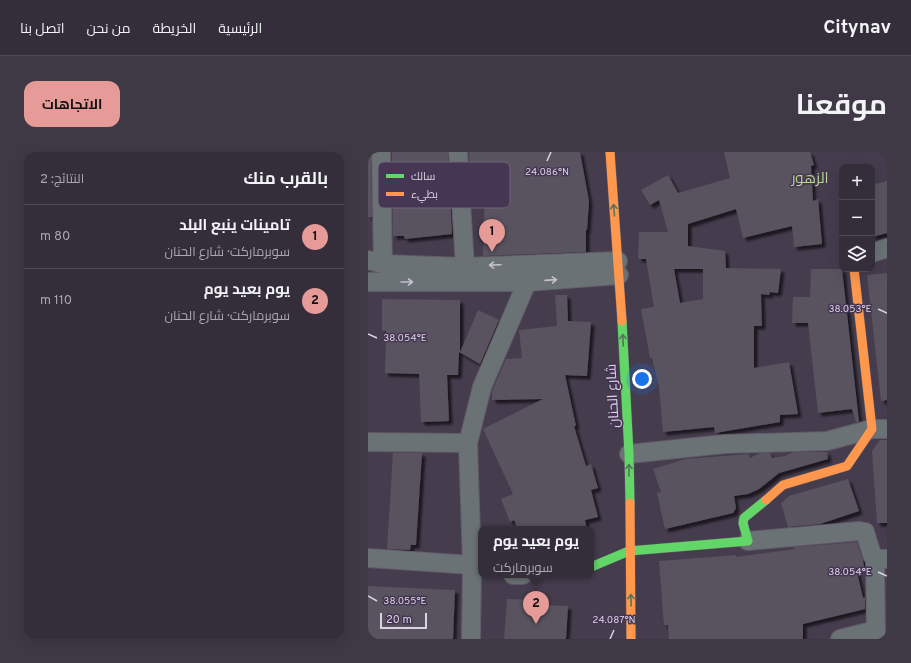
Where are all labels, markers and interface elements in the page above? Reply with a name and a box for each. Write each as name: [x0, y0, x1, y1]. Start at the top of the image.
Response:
text: Citynav: [823, 16, 891, 40]
text: اتصل بنا: [20, 21, 65, 38]
text: من نحن: [87, 21, 131, 38]
text: الخريطة: [153, 21, 196, 38]
text: الرئيسية: [218, 21, 262, 38]
button: الاتجاهات: [24, 81, 120, 127]
text: موقعنا: [796, 89, 887, 125]
legend: [378, 162, 510, 208]
map controls: [839, 164, 875, 272]
button: +: [839, 164, 875, 200]
text: 24.086°N: [525, 166, 569, 179]
text: بالقرب منك: [244, 169, 328, 191]
text: سالك: [411, 170, 435, 184]
district label: الزهور: [790, 170, 829, 189]
text: النتائج: 2: [40, 172, 84, 188]
text: بطيء: [411, 188, 438, 203]
button: −: [839, 200, 875, 236]
one-way arrow: [611, 204, 618, 217]
text: تامينات ينبع البلد: [179, 217, 290, 236]
pin: 1: [479, 219, 505, 252]
text: 80 m: [40, 229, 70, 245]
text: 1: [312, 229, 318, 245]
button: layers: [839, 236, 875, 272]
text: سوبرماركت · شارع الحنان: [164, 245, 290, 261]
one-way arrow: [489, 262, 502, 269]
one-way arrow: [544, 277, 557, 284]
one-way arrow: [400, 278, 413, 286]
text: يوم بعيد يوم: [204, 281, 290, 300]
text: 110 m: [40, 293, 72, 309]
text: 2: [311, 293, 319, 309]
text: 38.053°E: [828, 303, 872, 316]
text: سوبرماركت · شارع الحنان: [164, 309, 290, 325]
text: 38.054°E: [383, 332, 427, 345]
one-way arrow: [619, 334, 627, 347]
street label: شارع الحنان: [603, 363, 624, 428]
your location: [632, 369, 652, 389]
one-way arrow: [625, 464, 633, 477]
popup: [478, 526, 594, 578]
text: يوم بعيد يوم: [493, 533, 579, 552]
text: سوبرماركت: [493, 561, 553, 577]
text: 38.054°E: [828, 566, 872, 579]
pin: 2: [523, 591, 549, 624]
one-way arrow: [627, 594, 634, 607]
text: 38.055°E: [383, 595, 427, 608]
scale bar: [380, 611, 427, 630]
text: 20 m: [386, 613, 412, 627]
text: 24.087°N: [592, 614, 636, 627]

